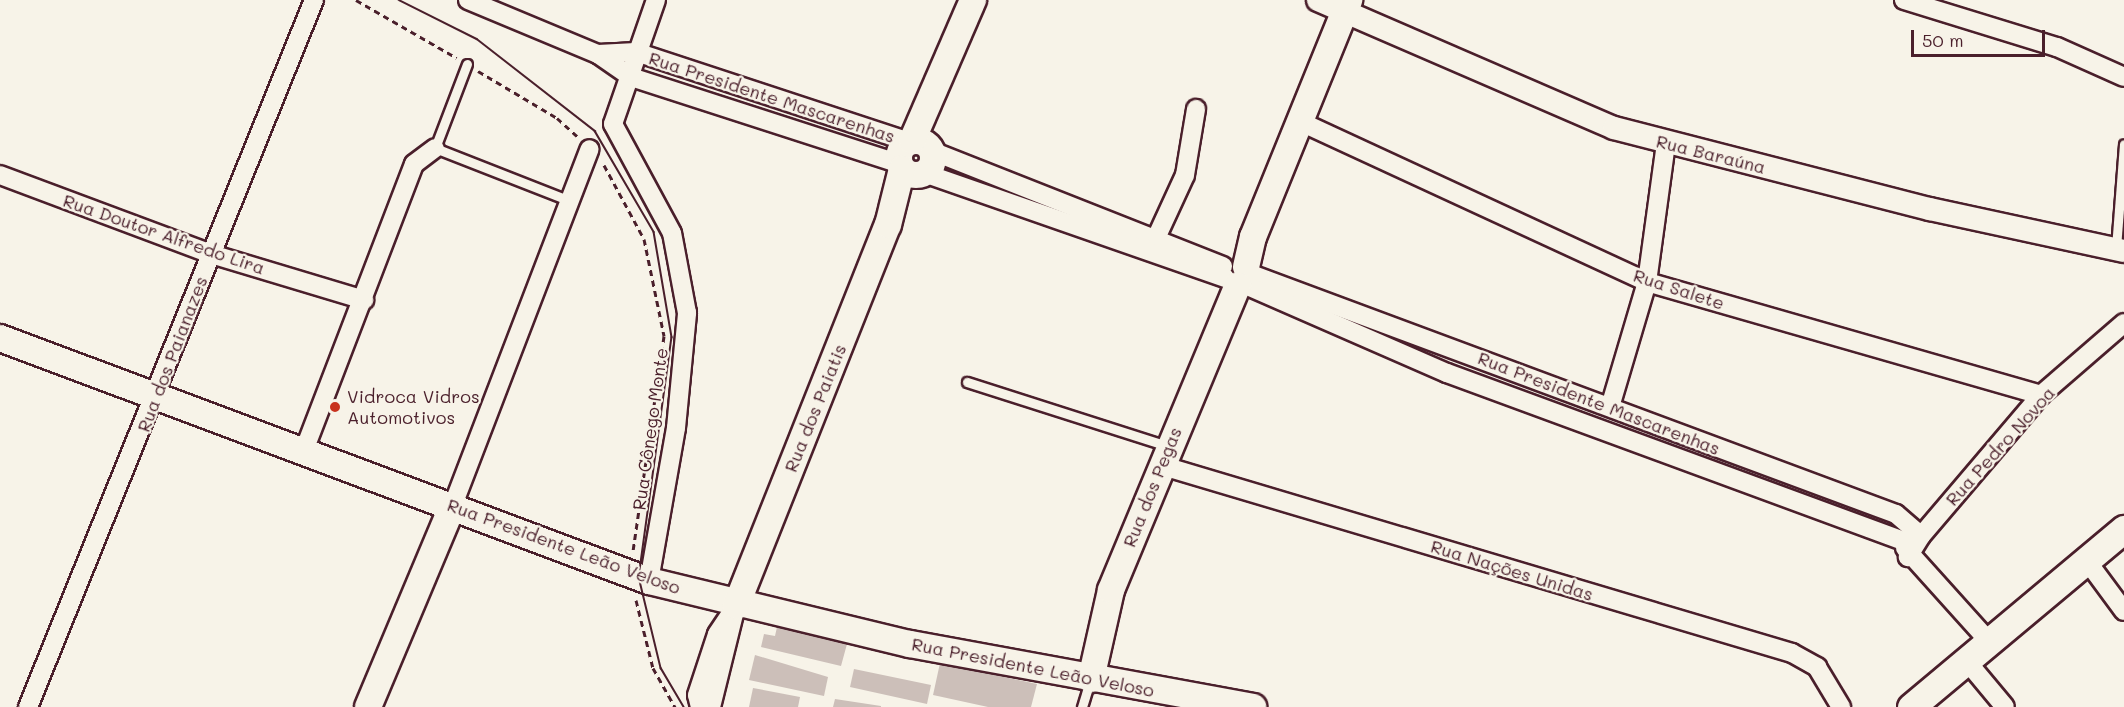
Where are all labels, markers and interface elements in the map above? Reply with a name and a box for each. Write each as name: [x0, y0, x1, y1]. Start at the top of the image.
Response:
scale bar: [1914, 18, 2048, 56]
text: 50 m: [1922, 28, 1964, 52]
street label: Rua Presidente Mascarenhas: [646, 47, 898, 147]
street label: Rua Baraúna: [1654, 130, 1768, 178]
street label: Rua Doutor Alfredo Lira: [60, 189, 268, 279]
street label: Rua Salete: [1631, 264, 1727, 314]
street label: Rua dos Paianazes: [132, 273, 212, 435]
street label: Rua dos Paiatis: [780, 341, 850, 475]
street label: Rua Cônego Monte: [628, 346, 672, 512]
street label: Rua Presidente Mascarenhas: [1475, 347, 1723, 459]
street label: Rua Pedro Novoa: [1941, 382, 2059, 510]
place label: Vidroca Vidros Automotivos: [347, 386, 480, 428]
marker: Vidroca Vidros Automotivos: [328, 400, 342, 414]
street label: Rua dos Pegas: [1118, 424, 1186, 550]
street label: Rua Presidente Leão Veloso: [444, 494, 684, 598]
street label: Rua Nações Unidas: [1428, 535, 1596, 605]
street label: Rua Presidente Leão Veloso: [910, 633, 1156, 701]

